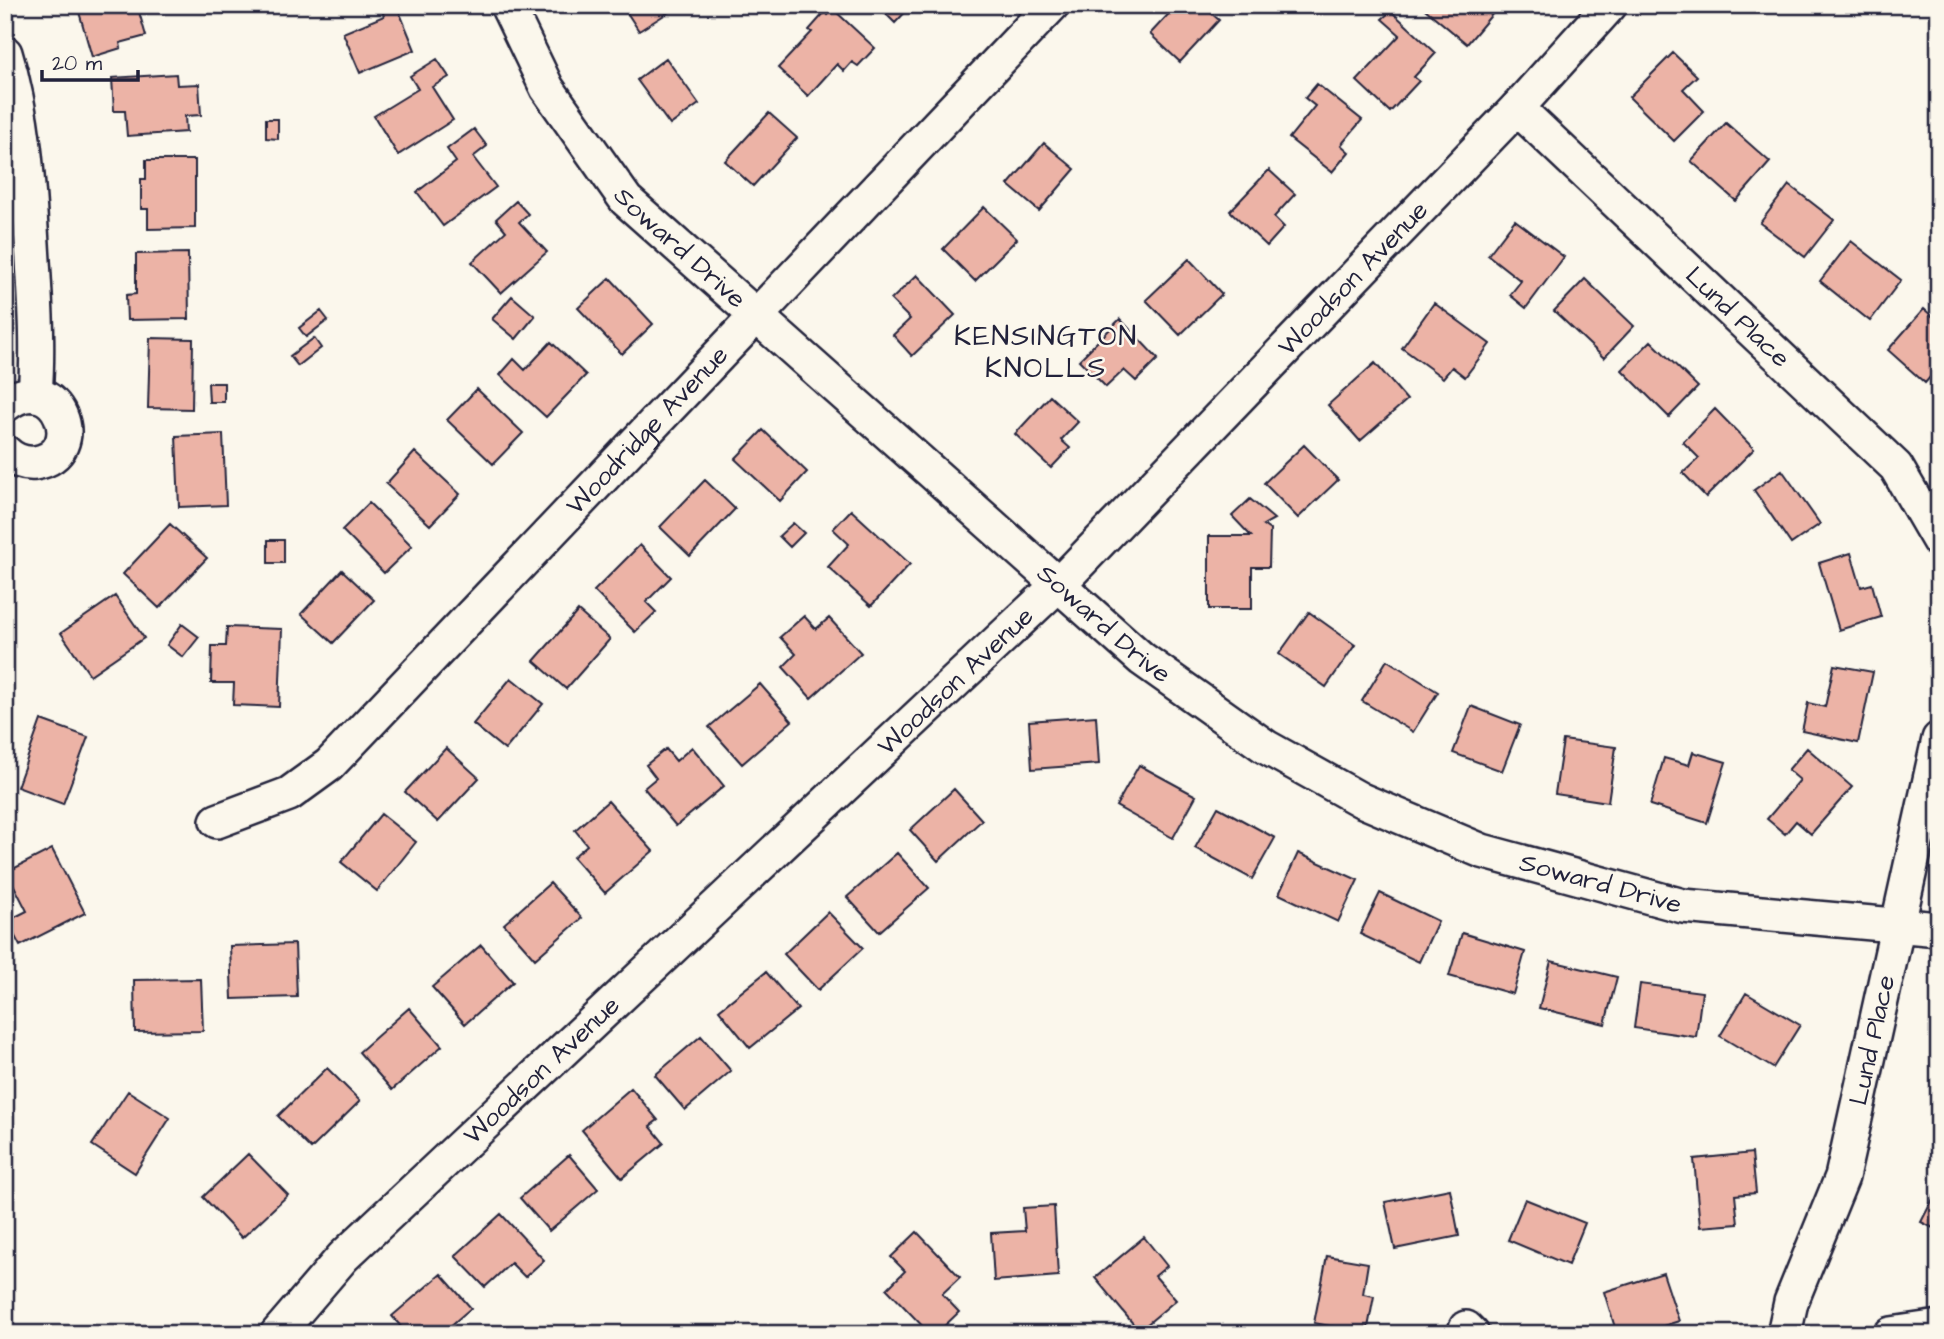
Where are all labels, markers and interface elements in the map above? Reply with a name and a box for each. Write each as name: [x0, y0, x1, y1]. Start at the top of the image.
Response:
scale bar: [42, 38, 138, 82]
text: 20 m: [52, 49, 103, 78]
street label: Soward Drive: [605, 180, 754, 316]
street label: Woodson Avenue: [1270, 193, 1436, 364]
street label: Lund Place: [1677, 258, 1798, 376]
district label: KENSINGTON KNOLLS: [954, 317, 1138, 388]
street label: Woodridge Avenue: [558, 338, 736, 523]
street label: Soward Drive: [1029, 556, 1178, 692]
street label: Woodson Avenue: [869, 599, 1042, 764]
street label: Soward Drive: [1516, 844, 1686, 923]
street label: Lund Place: [1840, 972, 1904, 1109]
street label: Woodson Avenue: [455, 988, 628, 1153]

